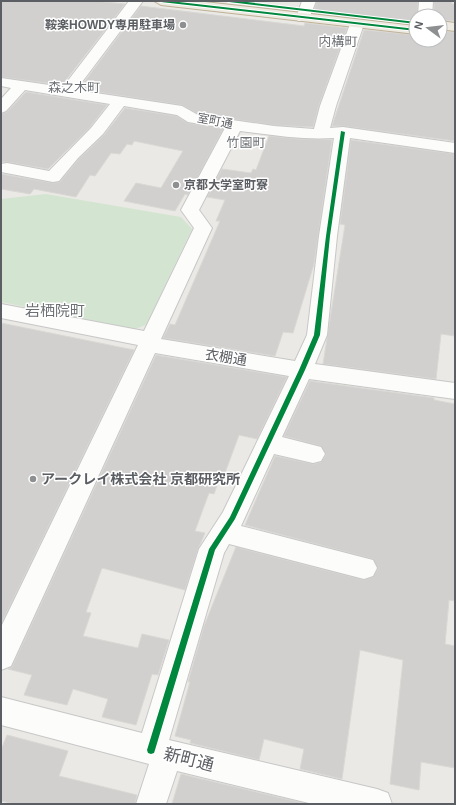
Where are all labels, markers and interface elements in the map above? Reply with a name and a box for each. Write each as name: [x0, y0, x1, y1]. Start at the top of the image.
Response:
north arrow: [408, 8, 448, 48]
place label: 鞍楽HOWDY専用駐車場: [45, 18, 175, 32]
marker: 鞍楽HOWDY専用駐車場: [178, 20, 188, 30]
text: N: [412, 20, 425, 31]
district label: 内構町: [318, 34, 358, 49]
district label: 森之木町: [48, 80, 100, 95]
street label: 室町通: [196, 111, 234, 131]
district label: 竹園町: [226, 135, 266, 150]
place label: 京都大学室町寮: [184, 178, 268, 192]
marker: 京都大学室町寮: [171, 180, 181, 190]
district label: 岩栖院町: [25, 302, 85, 319]
street label: 衣棚通: [204, 346, 248, 368]
place label: アークレイ株式会社 京都研究所: [41, 471, 240, 487]
marker: アークレイ株式会社 京都研究所: [28, 474, 38, 484]
street label: 新町通: [162, 744, 216, 775]

